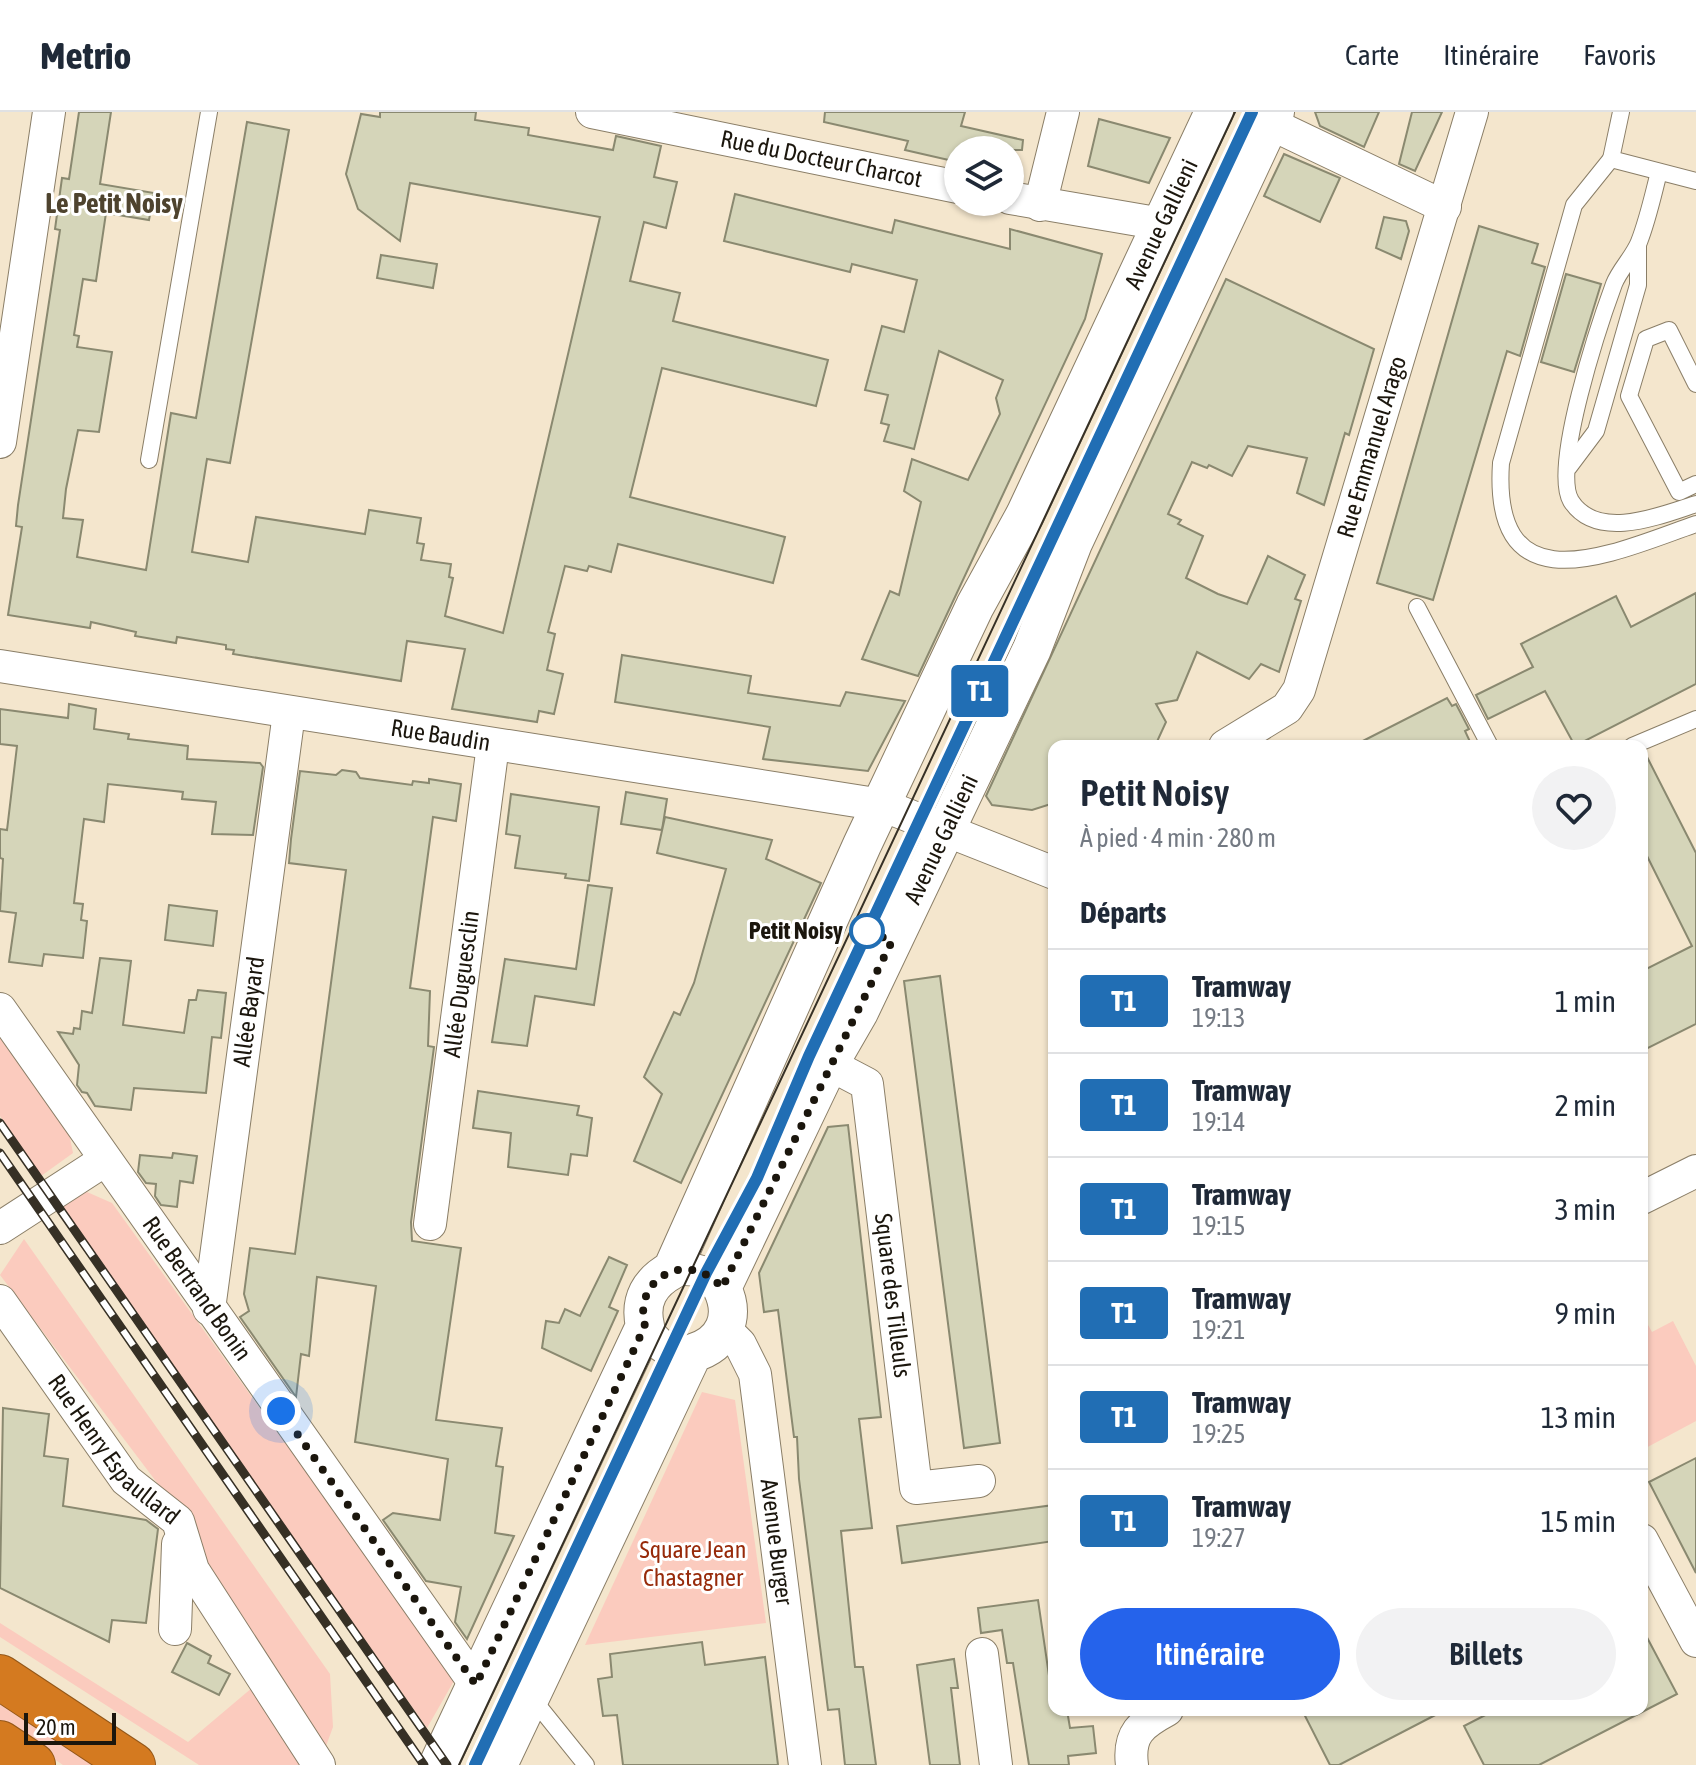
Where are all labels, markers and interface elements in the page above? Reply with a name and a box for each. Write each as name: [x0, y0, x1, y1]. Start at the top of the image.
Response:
text: Metrio: [40, 34, 131, 77]
text: Carte: [1345, 39, 1399, 71]
text: Itinéraire: [1443, 39, 1539, 71]
text: Favoris: [1583, 39, 1656, 71]
street label: Rue du Docteur Charcot: [718, 125, 925, 192]
map controls: [944, 136, 1024, 216]
button: layers: [944, 136, 1024, 216]
street label: Avenue Gallieni: [1119, 155, 1203, 293]
district label: Le Petit Noisy: [45, 187, 183, 219]
street label: Rue Emmanuel Arago: [1331, 353, 1411, 541]
line badge: T1: [944, 665, 1016, 717]
text: T1: [967, 675, 993, 707]
street label: Rue Baudin: [389, 714, 492, 756]
button: heart: [1532, 766, 1616, 850]
street label: Avenue Gallieni: [899, 770, 983, 908]
text: Petit Noisy: [1080, 771, 1229, 814]
text: À pied · 4 min · 280 m: [1080, 823, 1276, 853]
text: Départs: [1080, 895, 1166, 929]
street label: Allée Duguesclin: [438, 909, 484, 1059]
marker: Petit Noisy: [850, 914, 884, 948]
place label: Petit Noisy: [749, 917, 843, 944]
street label: Allée Bayard: [228, 955, 269, 1068]
text: Tramway: [1192, 969, 1291, 1003]
text: 1 min: [1555, 984, 1616, 1018]
text: T1: [1111, 985, 1137, 1017]
text: 19:13: [1192, 1003, 1246, 1033]
text: Tramway: [1192, 1073, 1291, 1107]
text: 2 min: [1555, 1088, 1616, 1122]
text: T1: [1111, 1089, 1137, 1121]
text: 19:14: [1192, 1107, 1246, 1137]
text: Tramway: [1192, 1177, 1291, 1211]
text: 3 min: [1555, 1192, 1616, 1226]
text: T1: [1111, 1193, 1137, 1225]
street label: Rue Bertrand Bonin: [137, 1211, 257, 1365]
text: 19:15: [1192, 1211, 1246, 1241]
street label: Square des Tilleuls: [870, 1212, 916, 1379]
text: Tramway: [1192, 1281, 1291, 1315]
text: 9 min: [1555, 1296, 1616, 1330]
text: T1: [1111, 1297, 1137, 1329]
text: 19:21: [1192, 1315, 1246, 1345]
street label: Rue Henry Espaullard: [43, 1369, 185, 1530]
text: Tramway: [1192, 1385, 1291, 1419]
your location: [261, 1391, 301, 1431]
text: 13 min: [1541, 1400, 1616, 1434]
text: T1: [1111, 1401, 1137, 1433]
text: 19:25: [1192, 1419, 1246, 1449]
street label: Avenue Burger: [756, 1477, 799, 1607]
text: Tramway: [1192, 1489, 1291, 1523]
text: 15 min: [1541, 1504, 1616, 1538]
text: T1: [1111, 1505, 1137, 1537]
text: 19:27: [1192, 1523, 1246, 1553]
park label: Square Jean Chastagner: [640, 1536, 746, 1591]
button: Itinéraire: [1080, 1608, 1340, 1700]
button: Billets: [1356, 1608, 1616, 1700]
scale bar: [24, 1709, 116, 1745]
text: 20 m: [36, 1714, 76, 1740]

